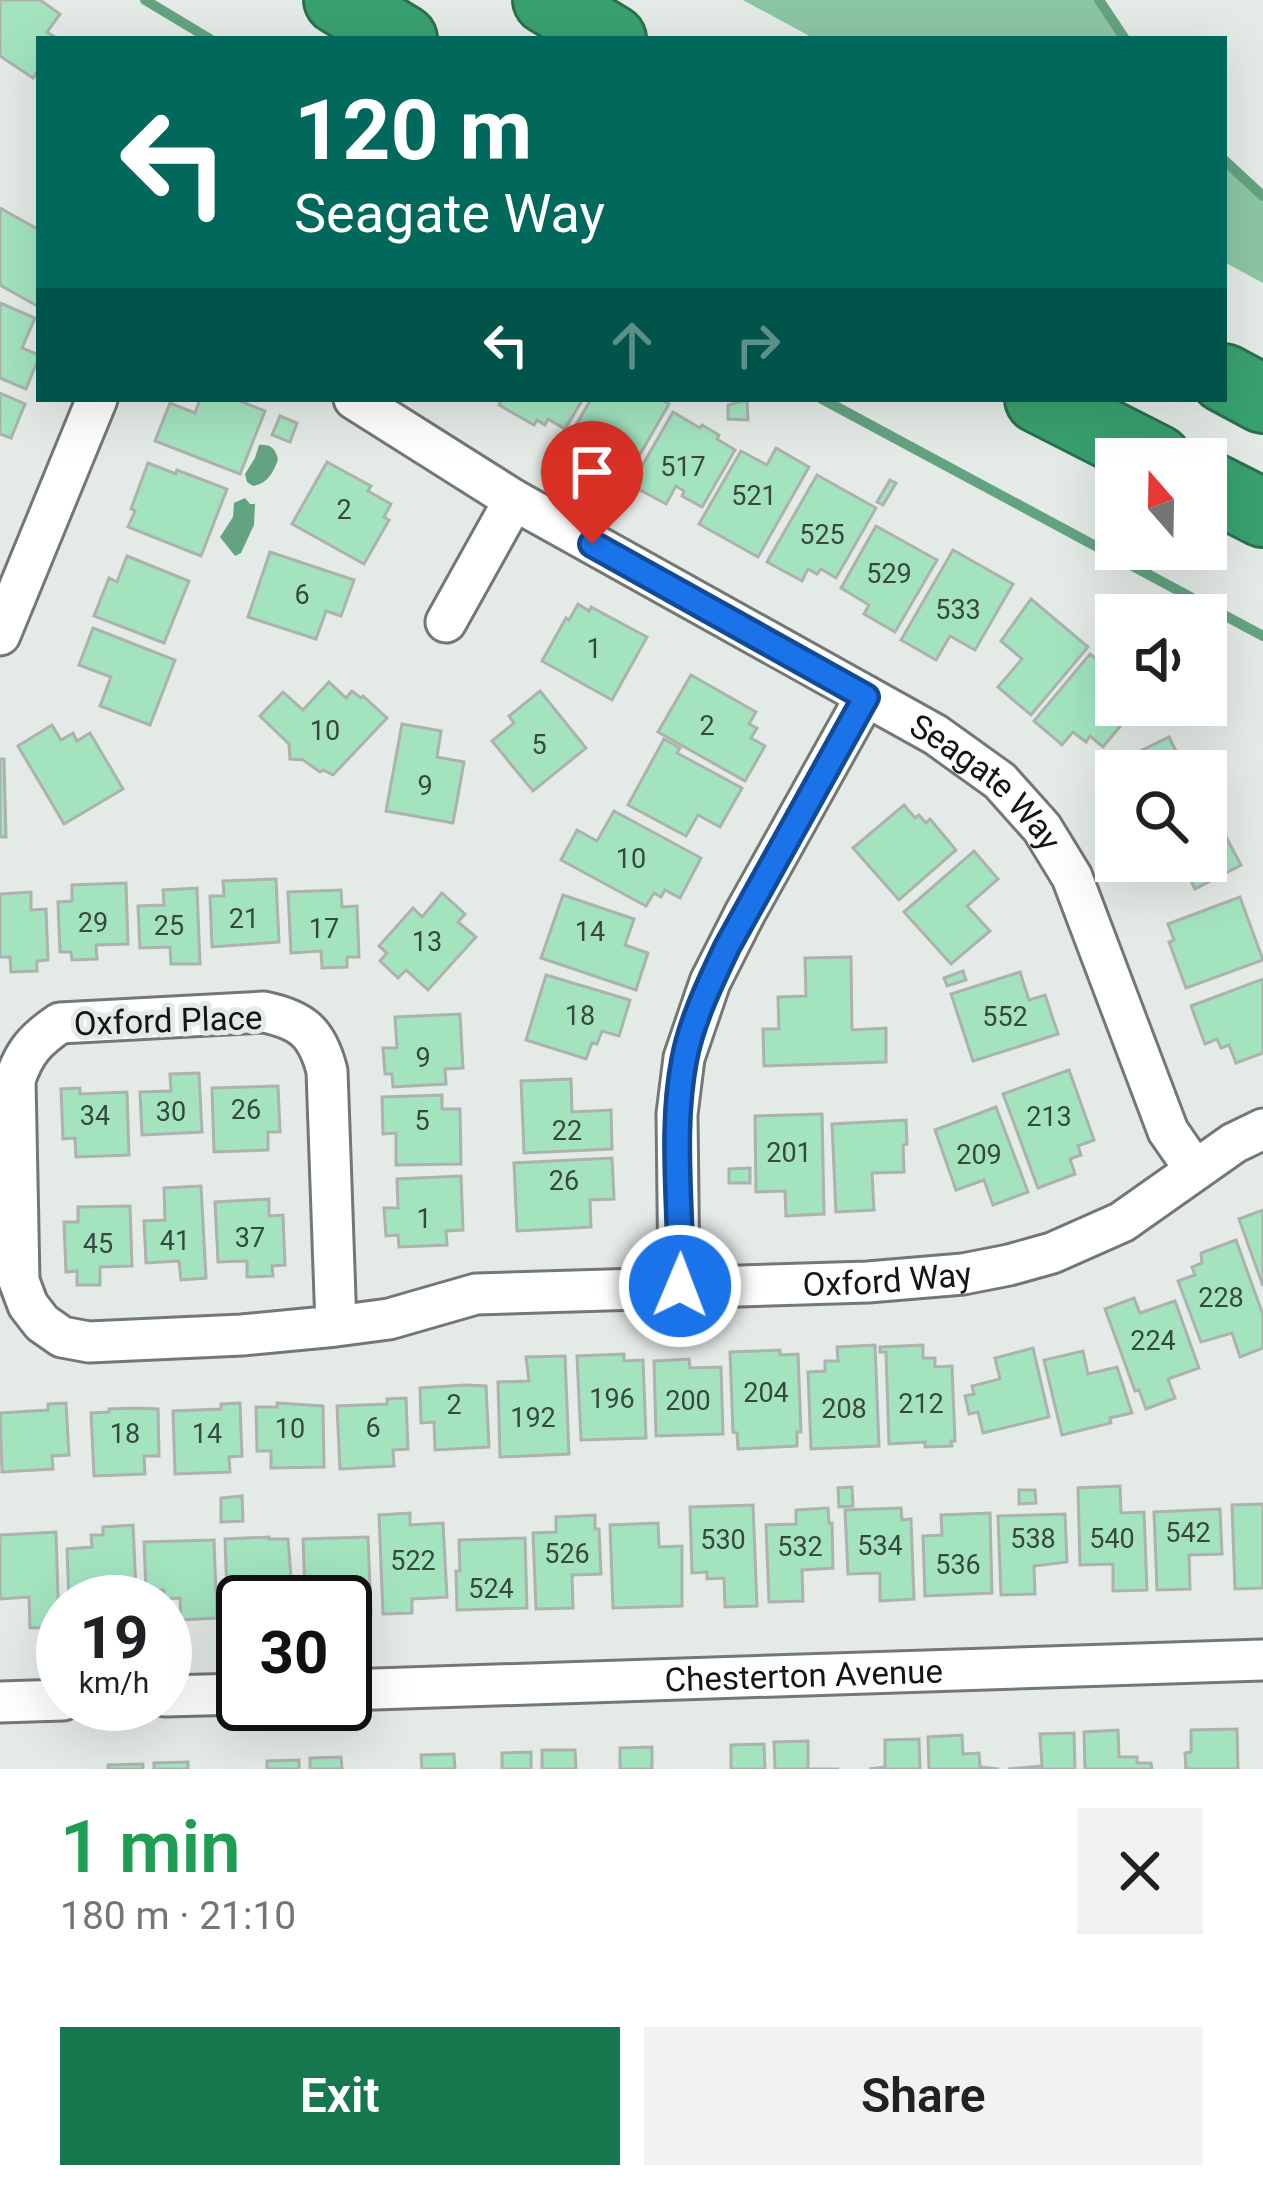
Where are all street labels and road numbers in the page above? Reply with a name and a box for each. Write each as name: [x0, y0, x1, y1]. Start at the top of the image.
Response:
street label: Seagate Way: [903, 706, 1070, 858]
street label: Oxford Place: [73, 998, 263, 1043]
street label: Oxford Way: [802, 1254, 975, 1304]
street label: Chesterton Avenue: [664, 1651, 943, 1700]

